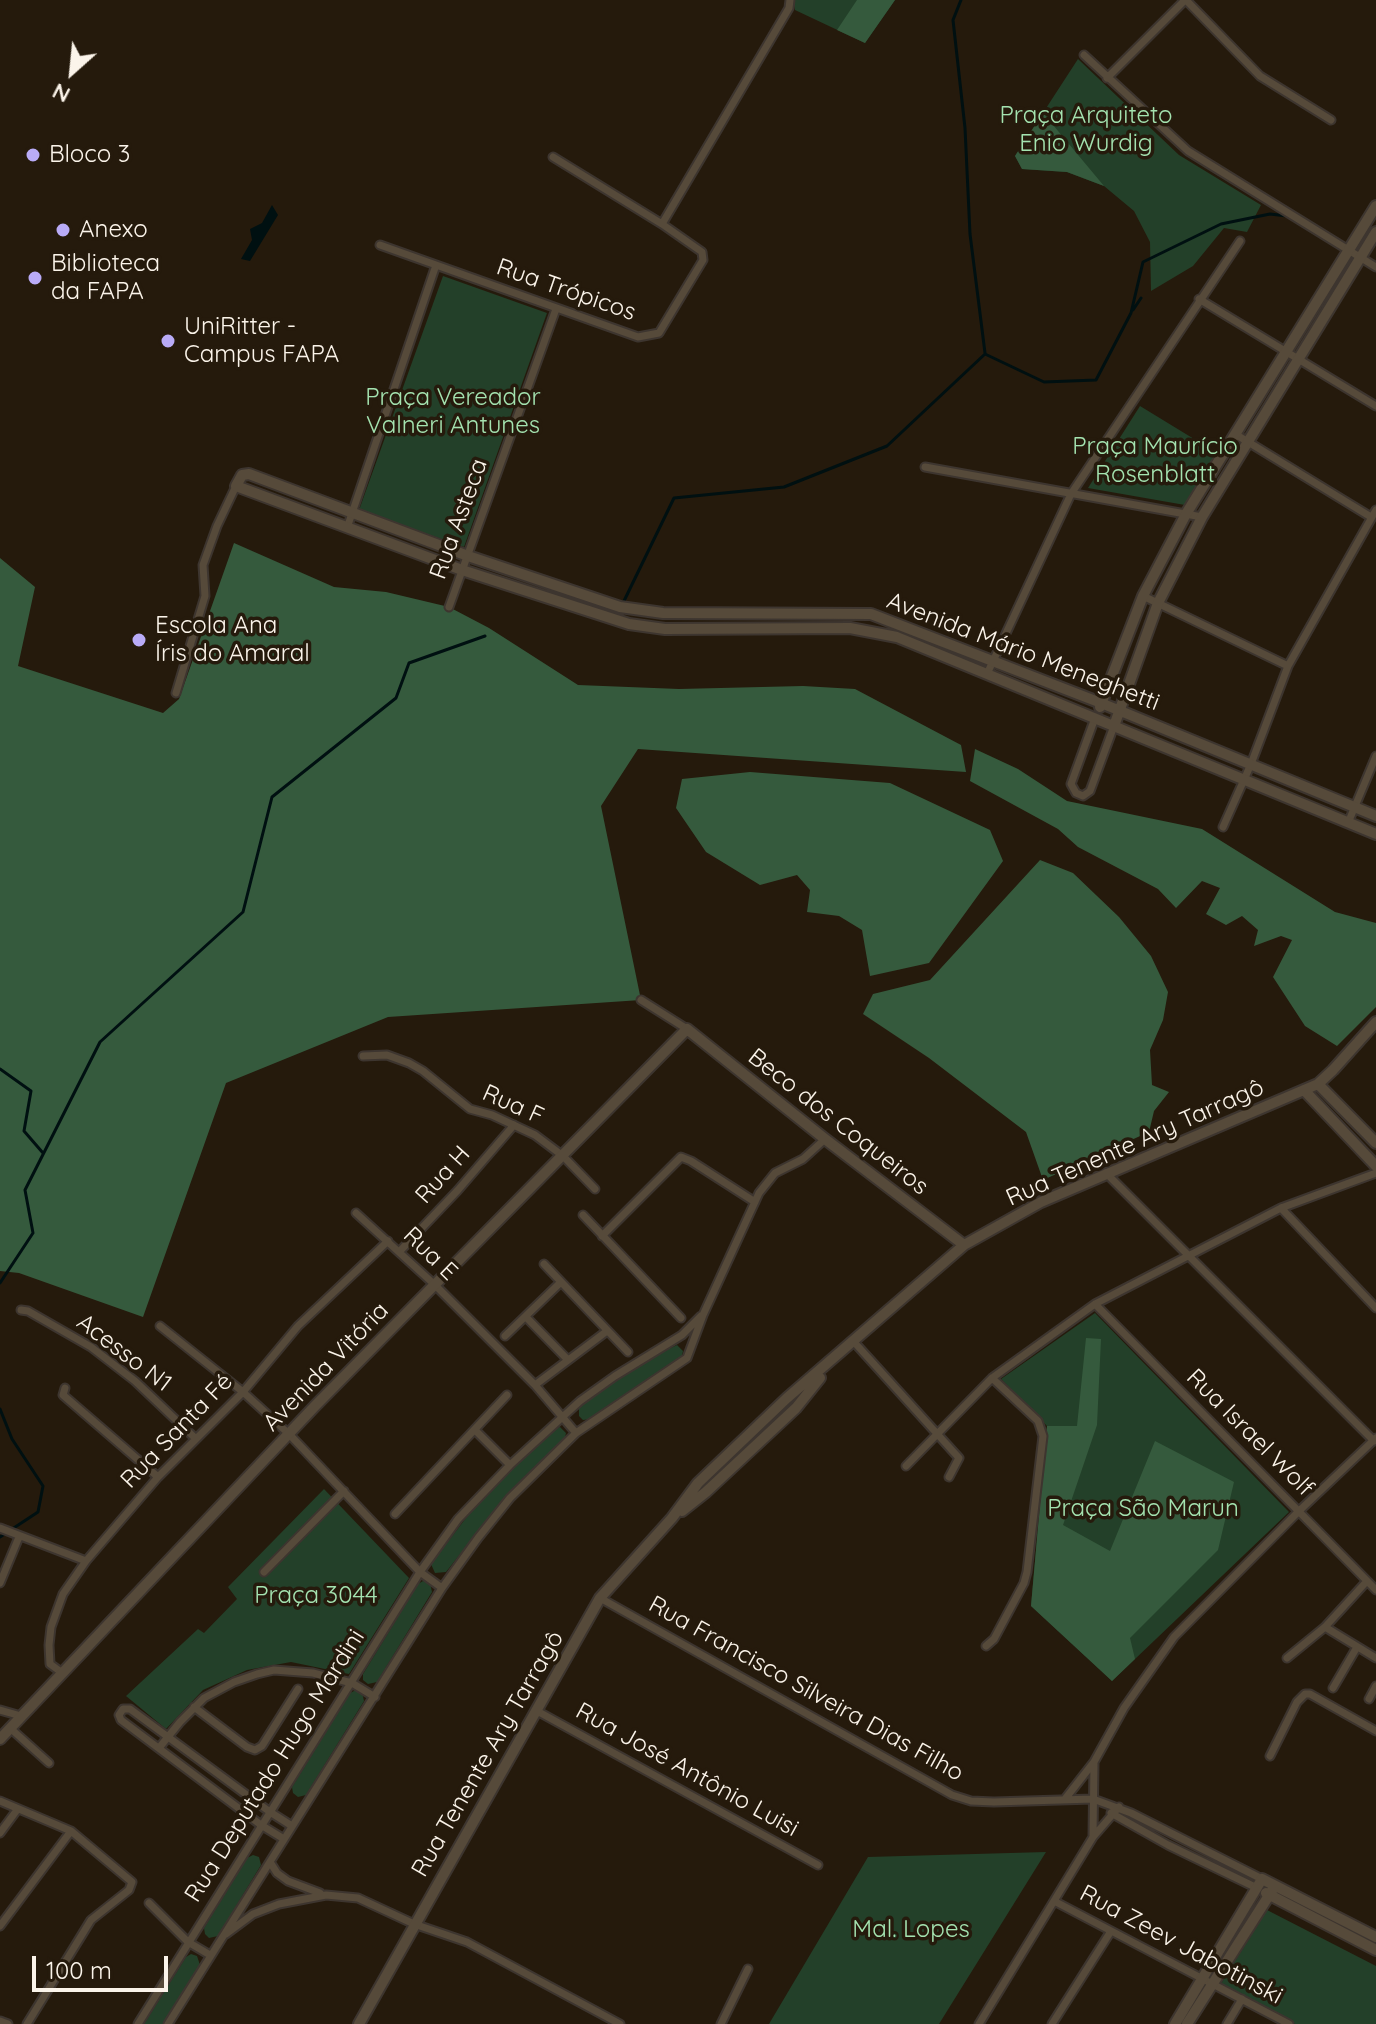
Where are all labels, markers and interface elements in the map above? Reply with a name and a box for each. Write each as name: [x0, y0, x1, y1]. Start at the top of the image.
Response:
north arrow: [32, 32, 112, 112]
text: N: [48, 77, 75, 110]
park label: Praça Arquiteto Enio Wurdig: [1000, 102, 1172, 158]
place label: Bloco 3: [49, 141, 130, 169]
marker: Bloco 3: [24, 146, 42, 164]
place label: Anexo: [79, 216, 148, 244]
marker: Anexo: [54, 221, 72, 239]
place label: Biblioteca da FAPA: [51, 250, 160, 306]
street label: Rua Trópicos: [493, 253, 639, 327]
marker: Biblioteca da FAPA: [26, 269, 44, 287]
place label: UniRitter - Campus FAPA: [184, 313, 339, 369]
marker: UniRitter - Campus FAPA: [159, 332, 177, 350]
park label: Praça Vereador Valneri Antunes: [365, 384, 541, 440]
park label: Praça Maurício Rosenblatt: [1072, 433, 1238, 489]
street label: Rua Asteca: [424, 455, 494, 583]
street label: Avenida Mário Meneghetti: [883, 587, 1163, 717]
place label: Escola Ana Íris do Amaral: [155, 612, 310, 668]
marker: Escola Ana Íris do Amaral: [130, 631, 148, 649]
street label: Beco dos Coqueiros: [742, 1043, 934, 1201]
street label: Rua Tenente Ary Tarragô: [1002, 1073, 1268, 1213]
street label: Rua F: [478, 1079, 548, 1131]
street label: Rua H: [410, 1140, 476, 1210]
street label: Rua E: [397, 1221, 463, 1287]
street label: Avenida Vitória: [257, 1296, 395, 1438]
street label: Acesso N1: [71, 1308, 177, 1398]
street label: Rua Israel Wolf: [1180, 1363, 1320, 1503]
street label: Rua Santa Fé: [115, 1368, 239, 1494]
park label: Praça São Marun: [1047, 1495, 1239, 1523]
park label: Praça 3044: [254, 1582, 378, 1610]
street label: Rua Francisco Silveira Dias Filho: [644, 1590, 968, 1788]
street label: Rua Deputado Hugo Mardini: [179, 1624, 371, 1908]
street label: Rua Tenente Ary Tarragô: [406, 1626, 570, 1882]
street label: Rua José Antônio Luisi: [571, 1697, 803, 1843]
street label: Rua Zeev Jabotinski: [1075, 1879, 1287, 2011]
park label: Mal. Lopes: [852, 1916, 970, 1944]
scale bar: [36, 1940, 172, 1990]
text: 100 m: [46, 1955, 112, 1985]

